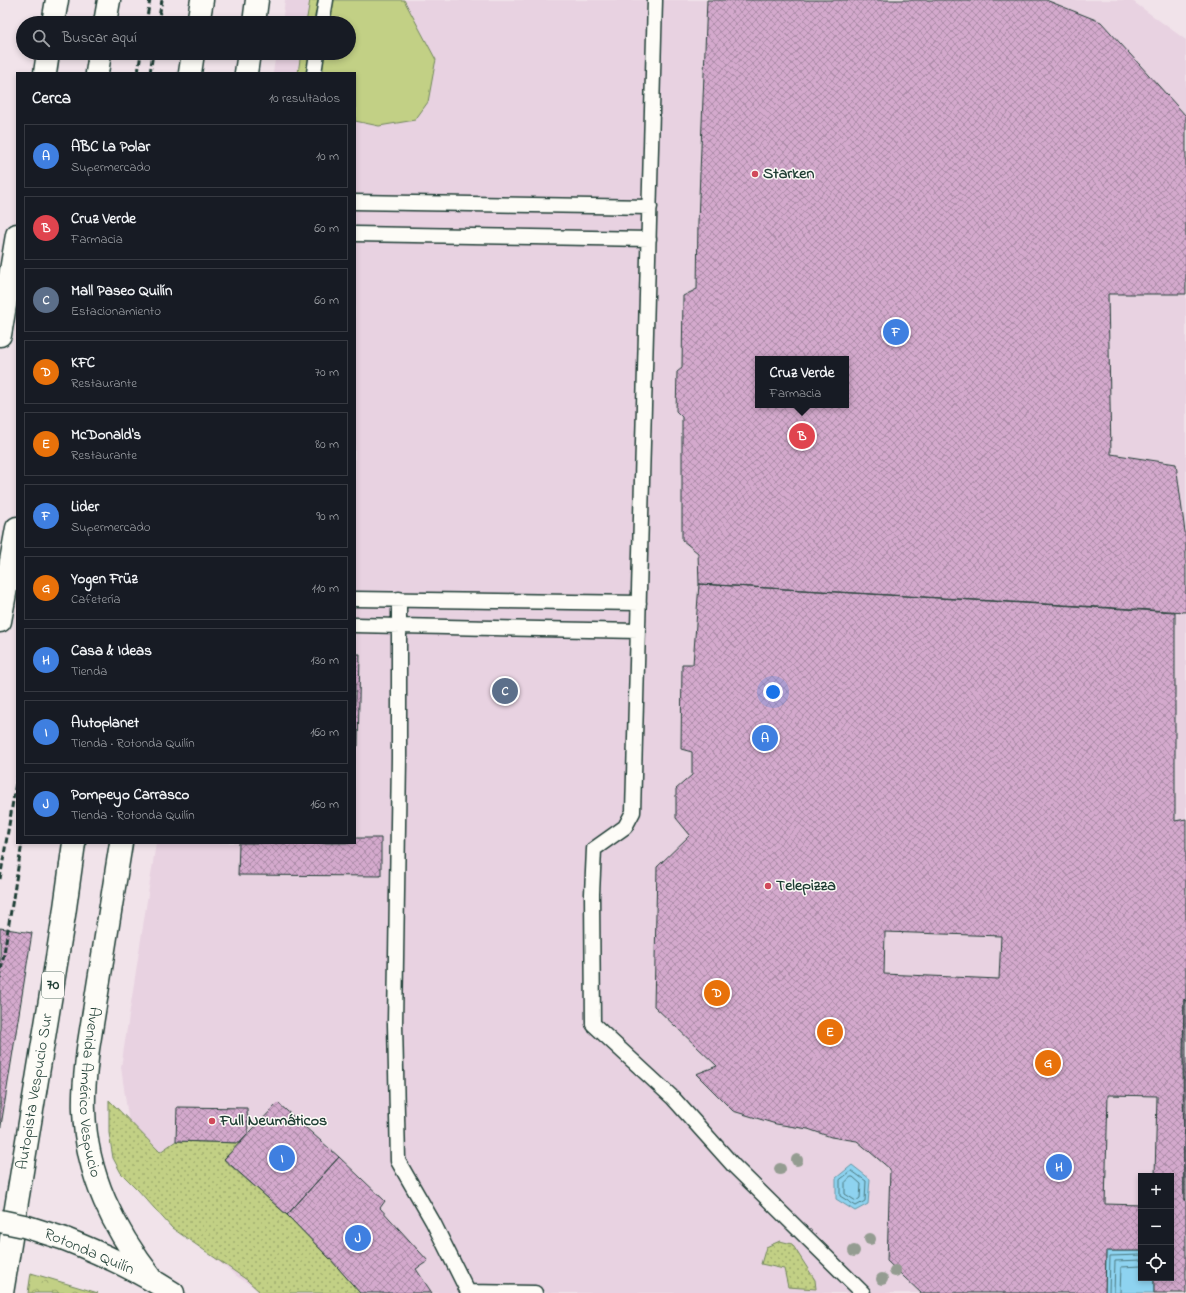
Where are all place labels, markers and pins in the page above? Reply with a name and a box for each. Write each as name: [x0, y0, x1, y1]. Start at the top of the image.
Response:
place label: Starken: [763, 162, 814, 186]
marker: Starken: [750, 169, 760, 179]
pin: F: [883, 317, 909, 347]
pin: B: [789, 421, 815, 451]
pin: C: [492, 676, 518, 706]
pin: A: [752, 723, 778, 753]
place label: Telepizza: [776, 874, 836, 898]
marker: Telepizza: [763, 881, 773, 891]
pin: D: [704, 978, 730, 1008]
pin: E: [817, 1017, 843, 1047]
pin: G: [1035, 1048, 1061, 1078]
place label: Full Neumáticos: [219, 1109, 327, 1133]
marker: Full Neumáticos: [207, 1116, 217, 1126]
pin: I: [269, 1143, 295, 1173]
pin: H: [1046, 1152, 1072, 1182]
pin: J: [345, 1223, 371, 1253]

